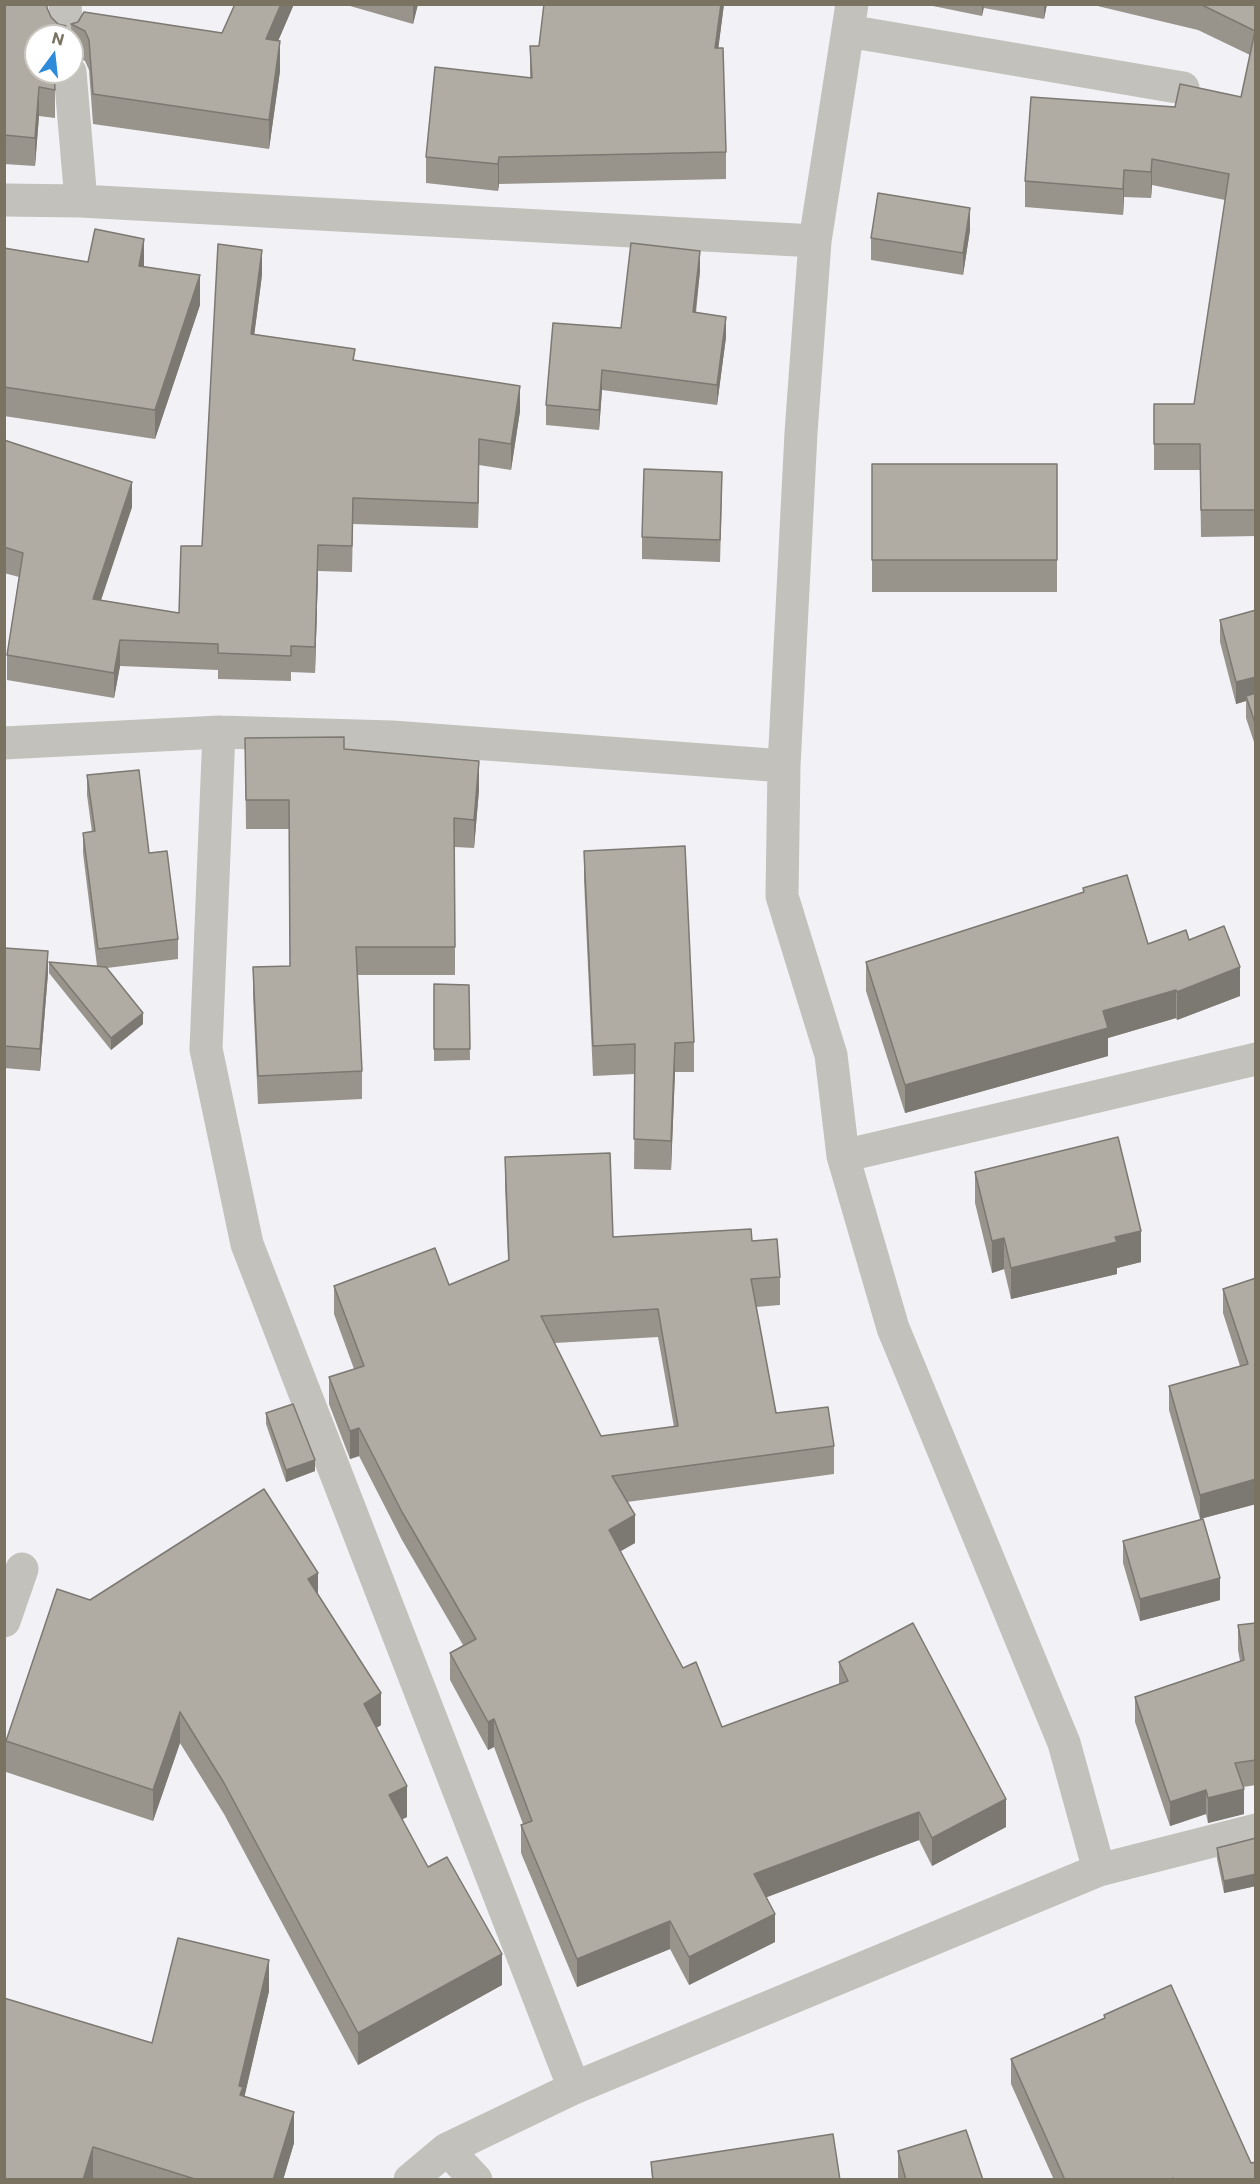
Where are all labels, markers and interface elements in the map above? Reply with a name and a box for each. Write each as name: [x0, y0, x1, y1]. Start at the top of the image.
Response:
north arrow: [24, 24, 84, 84]
text: N: [50, 27, 67, 49]

